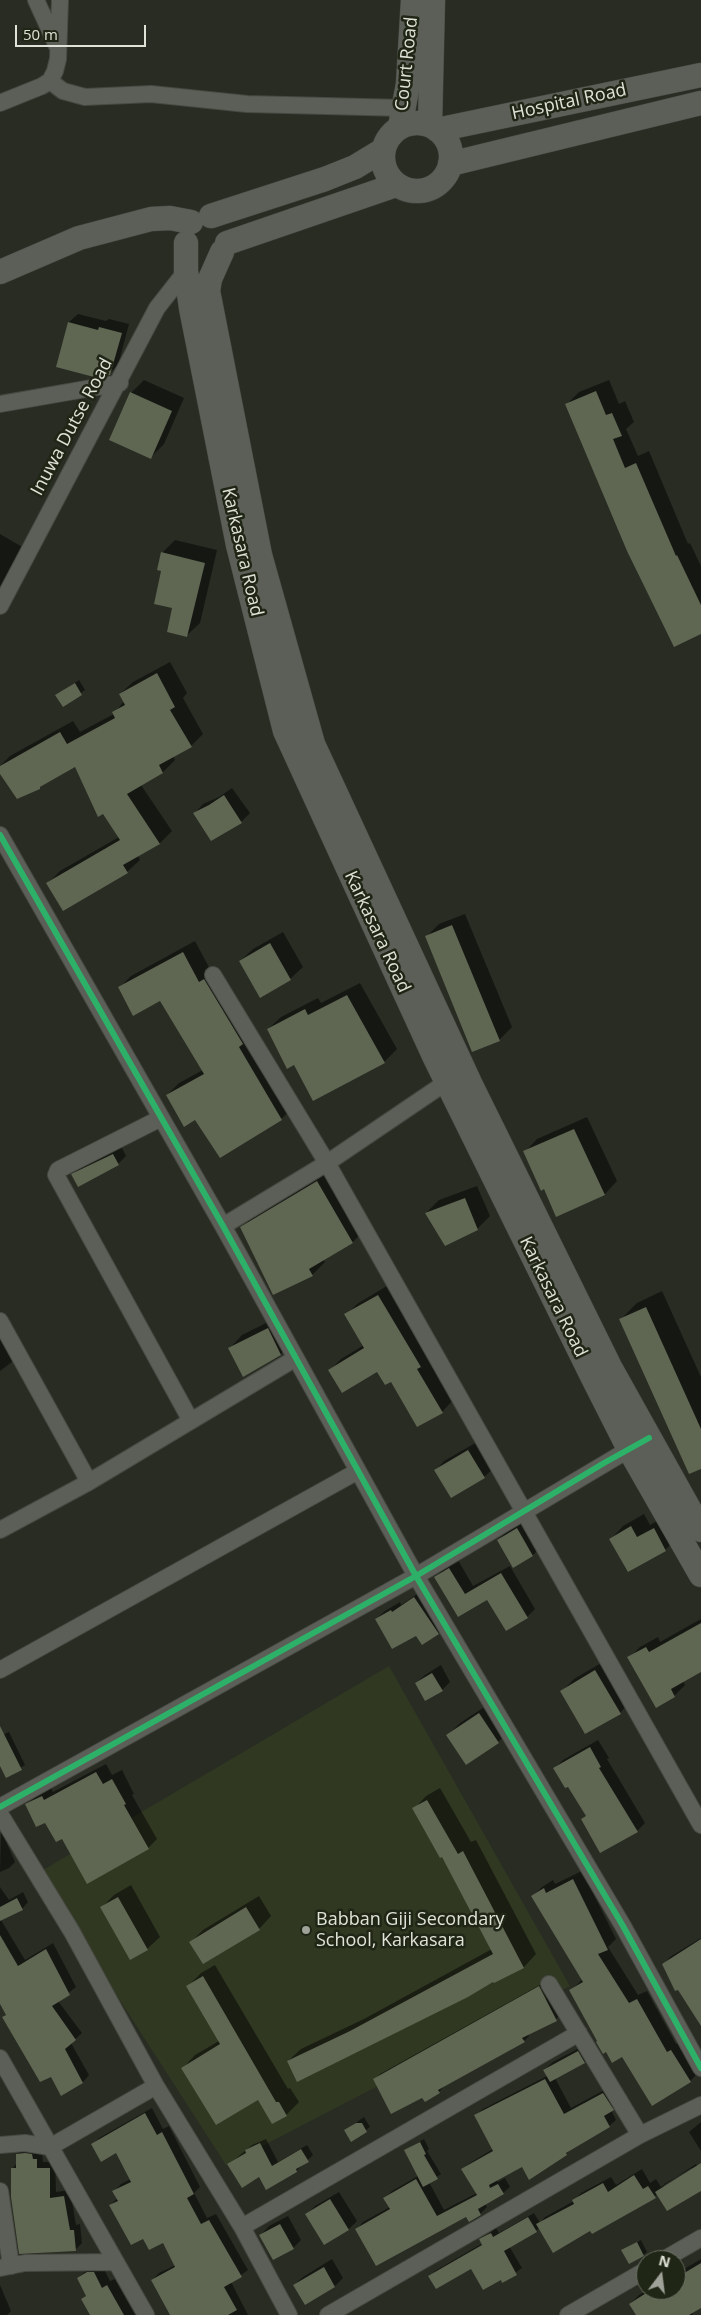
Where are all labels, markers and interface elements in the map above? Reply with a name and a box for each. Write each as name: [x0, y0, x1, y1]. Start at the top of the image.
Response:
scale bar: [18, 15, 149, 47]
street label: Court Road: [391, 16, 423, 112]
text: 50 m: [23, 24, 58, 44]
street label: Hospital Road: [510, 79, 628, 125]
street label: Inuwa Dutse Road: [27, 355, 117, 499]
street label: Karkasara Road: [217, 486, 267, 618]
street label: Karkasara Road: [339, 868, 415, 996]
street label: Karkasara Road: [514, 1233, 592, 1361]
place label: Babban Giji Secondary School, Karkasara: [316, 1909, 505, 1952]
marker: Babban Giji Secondary School, Karkasara: [300, 1924, 312, 1936]
north arrow: [636, 2250, 686, 2300]
text: N: [657, 2250, 673, 2272]

